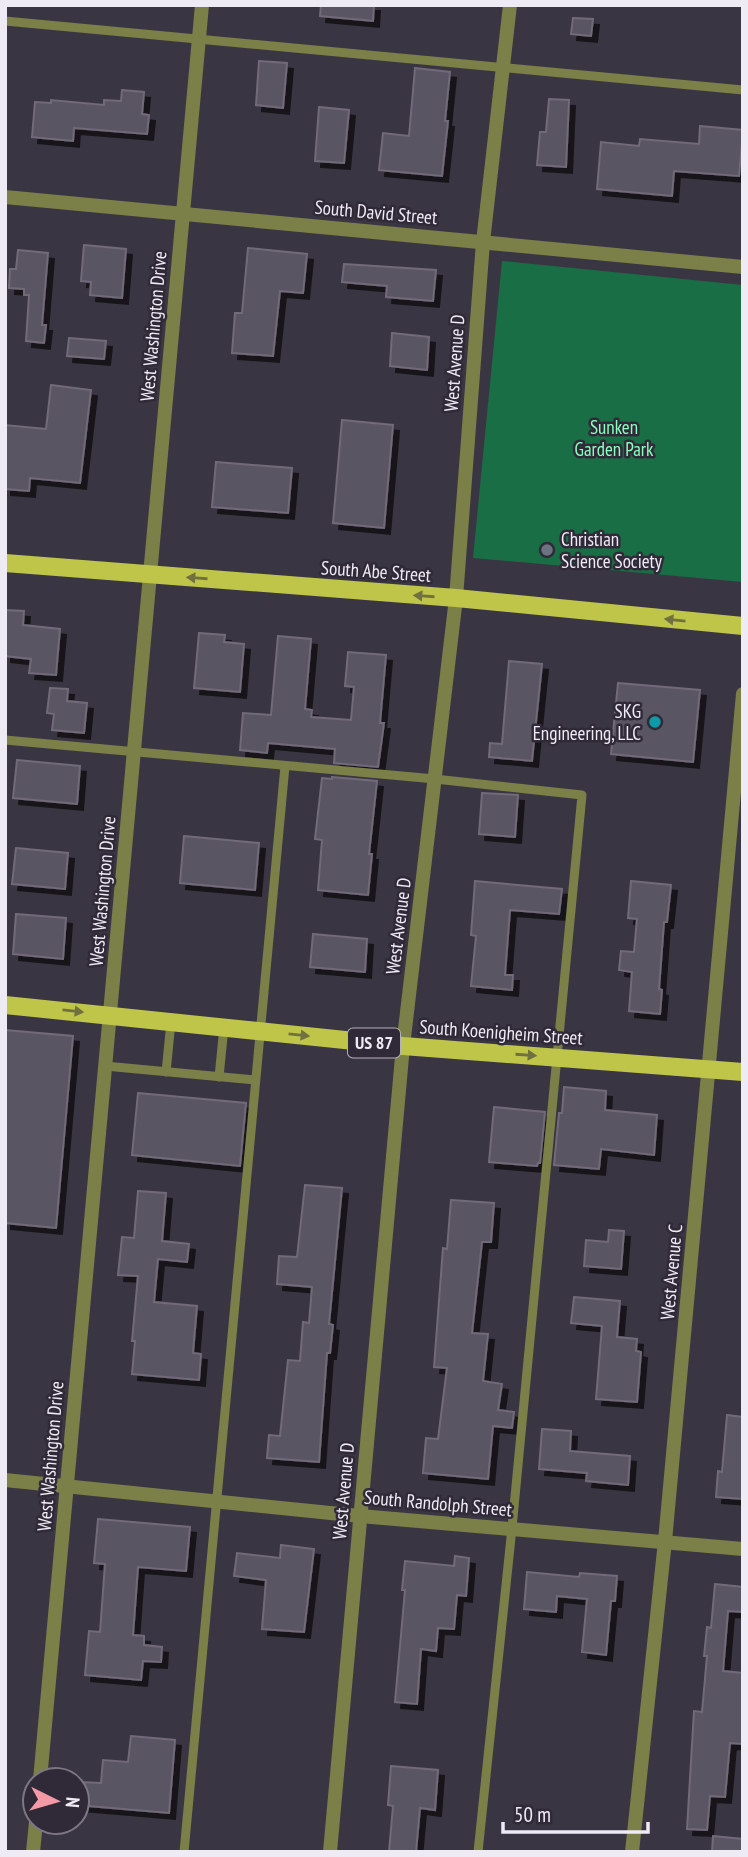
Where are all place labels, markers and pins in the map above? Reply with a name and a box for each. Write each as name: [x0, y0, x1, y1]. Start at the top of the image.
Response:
place label: Christian Science Society: [561, 527, 663, 573]
marker: Christian Science Society: [539, 542, 555, 558]
place label: SKG Engineering, LLC: [533, 699, 641, 745]
marker: SKG Engineering, LLC: [647, 714, 663, 730]

